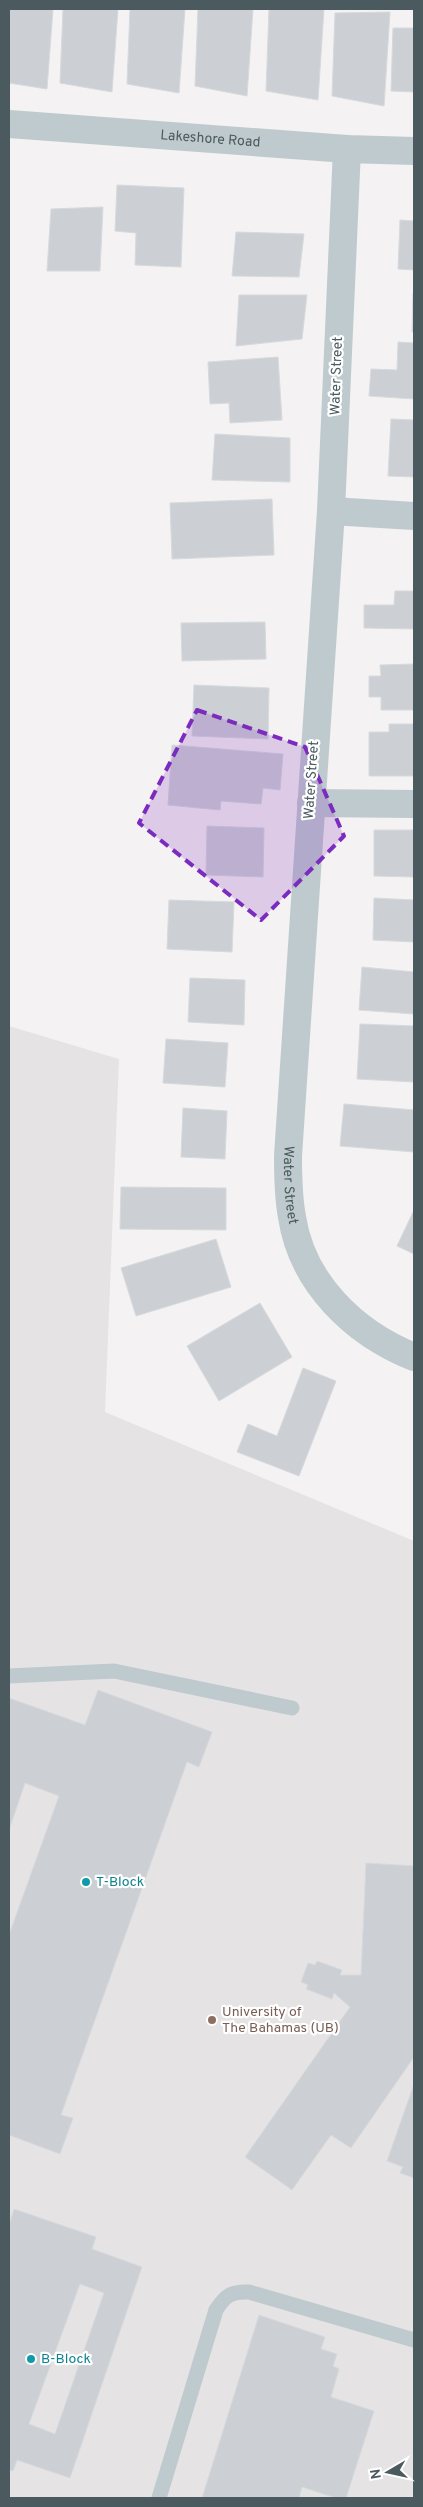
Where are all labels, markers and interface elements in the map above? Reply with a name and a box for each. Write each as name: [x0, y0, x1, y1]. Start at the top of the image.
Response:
street label: Lakeshore Road: [160, 127, 261, 151]
street label: Water Street: [327, 336, 347, 416]
street label: Water Street: [301, 740, 323, 820]
street label: Water Street: [279, 1145, 302, 1226]
place label: T-Block: [96, 1874, 144, 1891]
marker: T-Block: [80, 1876, 92, 1888]
place label: University of The Bahamas (UB): [222, 2004, 339, 2037]
marker: University of The Bahamas (UB): [206, 2014, 218, 2026]
place label: B-Block: [41, 2351, 91, 2368]
marker: B-Block: [25, 2353, 37, 2365]
north arrow: [363, 2447, 413, 2497]
text: N: [367, 2467, 386, 2480]

